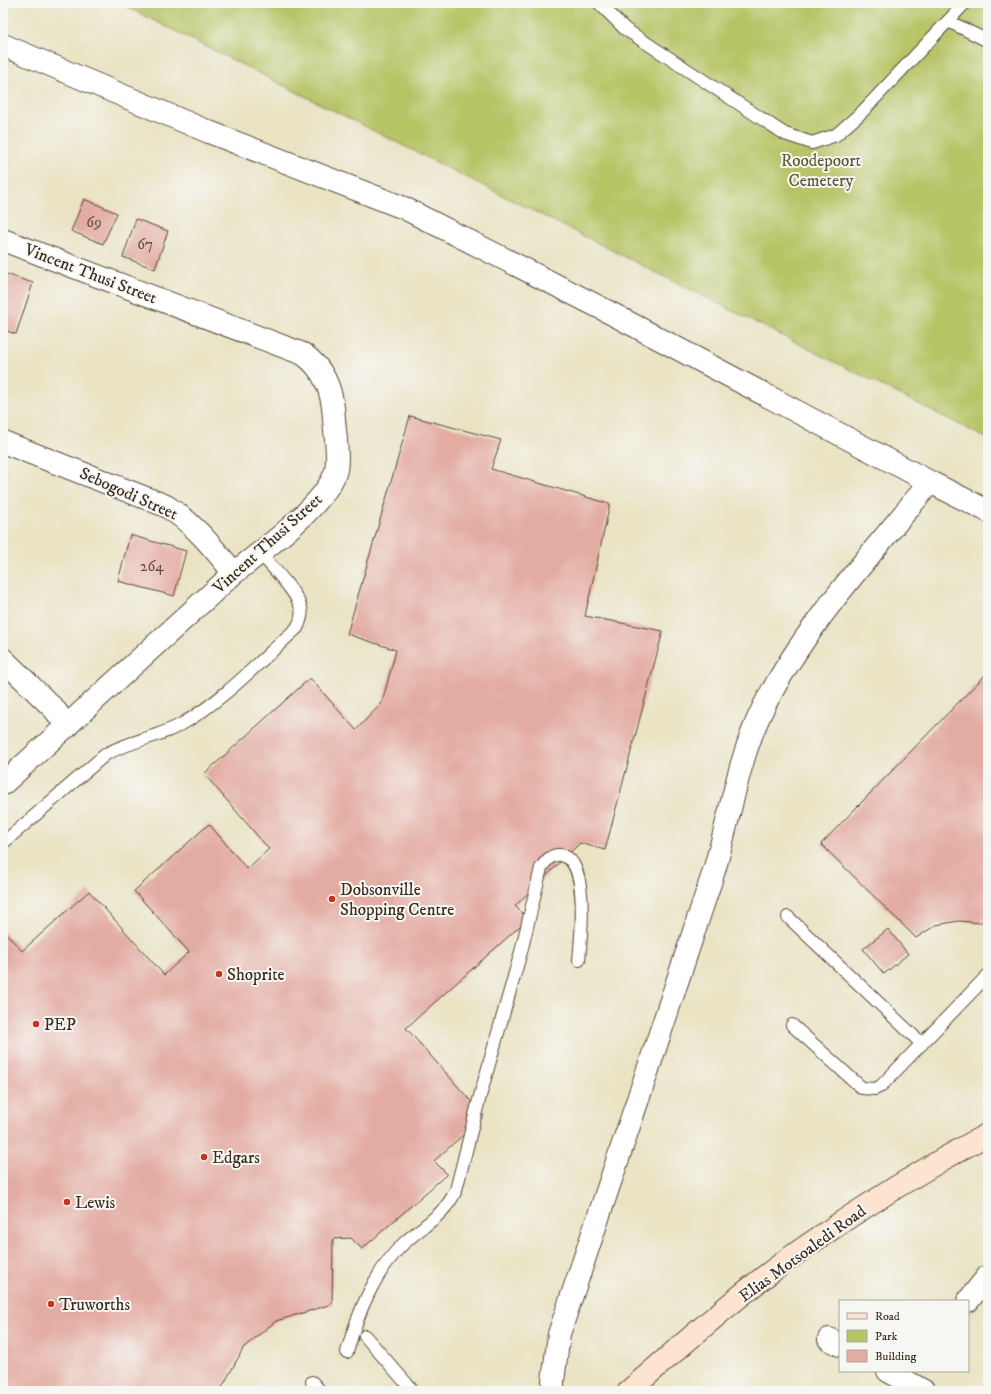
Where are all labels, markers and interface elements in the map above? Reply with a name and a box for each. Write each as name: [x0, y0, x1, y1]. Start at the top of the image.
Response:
park label: Roodepoort Cemetery: [781, 150, 862, 192]
house number: 69: [86, 213, 102, 232]
house number: 67: [137, 235, 153, 254]
street label: Vincent Thusi Street: [20, 238, 160, 309]
street label: Sebogodi Street: [76, 462, 182, 526]
street label: Vincent Thusi Street: [208, 488, 327, 599]
house number: 264: [140, 557, 164, 576]
place label: Dobsonville Shopping Centre: [340, 879, 454, 921]
marker: Dobsonville Shopping Centre: [327, 894, 337, 904]
place label: Shoprite: [227, 964, 285, 986]
marker: Shoprite: [214, 969, 224, 979]
place label: PEP: [44, 1014, 76, 1036]
marker: PEP: [31, 1019, 41, 1029]
place label: Edgars: [212, 1147, 260, 1169]
marker: Edgars: [199, 1152, 209, 1162]
place label: Lewis: [75, 1192, 116, 1214]
marker: Lewis: [62, 1197, 72, 1207]
street label: Elias Motsoaledi Road: [735, 1200, 871, 1307]
place label: Truworths: [59, 1294, 130, 1316]
marker: Truworths: [46, 1299, 56, 1309]
legend: [839, 1300, 969, 1372]
text: Road: [875, 1309, 900, 1324]
text: Park: [875, 1329, 897, 1344]
text: Building: [875, 1349, 916, 1364]

